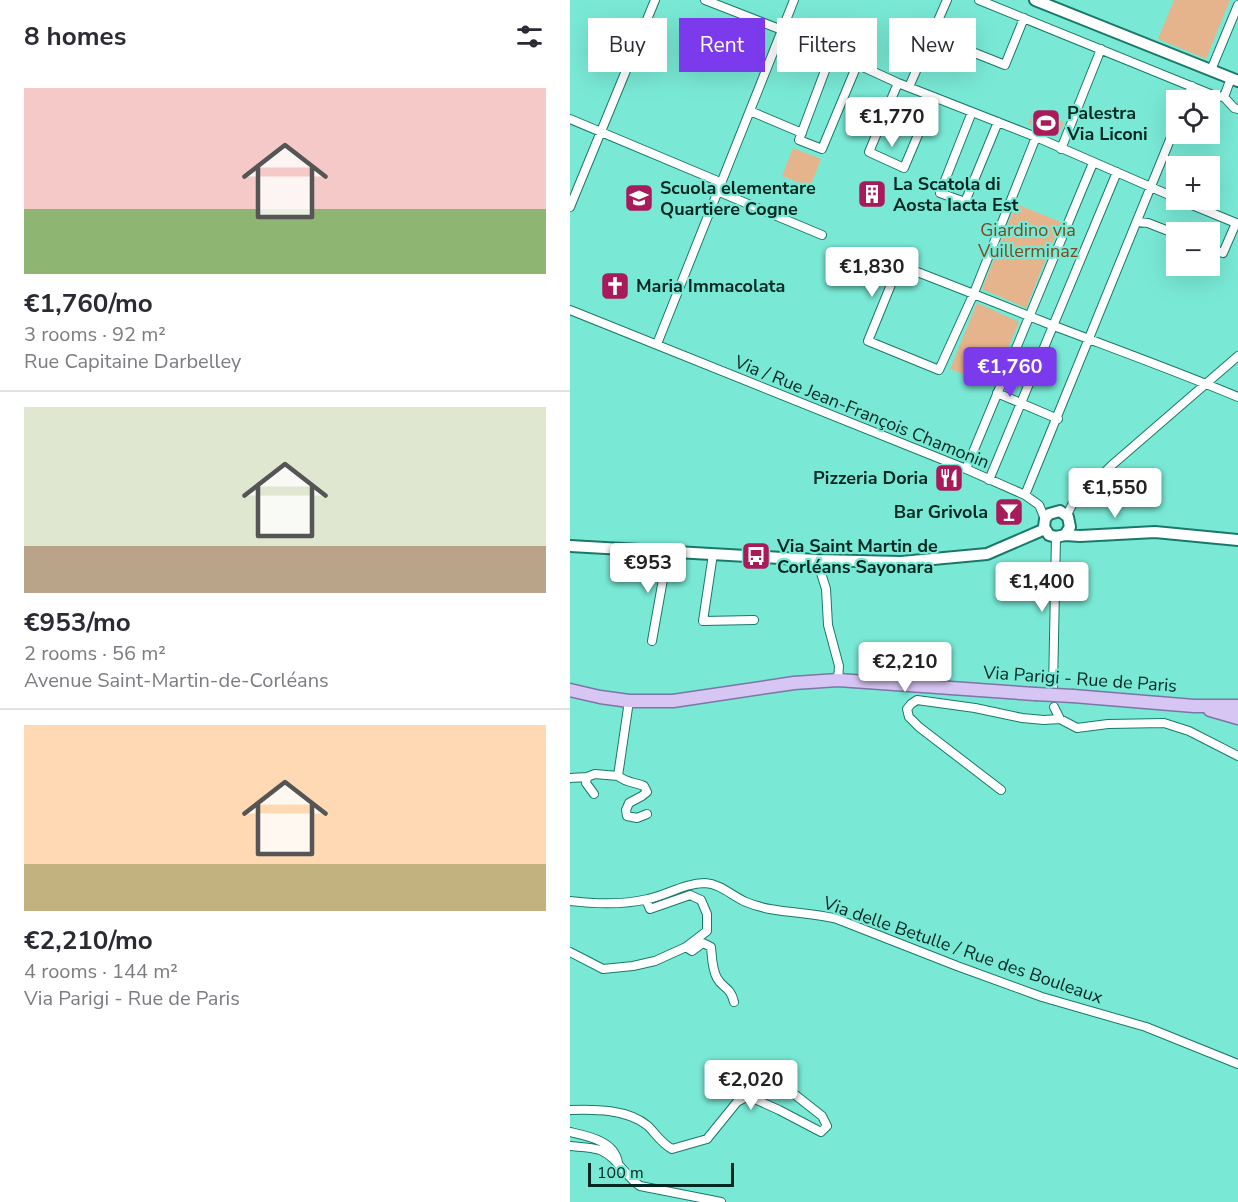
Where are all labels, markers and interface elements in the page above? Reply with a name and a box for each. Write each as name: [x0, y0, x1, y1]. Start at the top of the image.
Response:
chip: Buy: [588, 18, 667, 72]
chip: Rent: [679, 18, 765, 72]
chip: Filters: [777, 18, 877, 72]
chip: New: [889, 18, 976, 72]
text: 8 homes: [24, 19, 126, 54]
icon: filters: [513, 20, 546, 53]
map controls: [1166, 90, 1220, 276]
button: locate: [1166, 90, 1220, 144]
pin: €1,770: [843, 97, 941, 148]
place label: Palestra Via Liconi: [1066, 101, 1148, 146]
text: €1,770: [860, 103, 924, 130]
sports icon: Palestra Via Liconi: [1030, 107, 1062, 139]
icon: home: [231, 127, 339, 235]
button: +: [1166, 156, 1220, 210]
place label: La Scatola di Aosta Iacta Est: [893, 172, 1018, 217]
place label: Scuola elementare Quartiere Cogne: [660, 176, 816, 221]
building icon: La Scatola di Aosta Iacta Est: [856, 178, 888, 210]
school or university icon: Scuola elementare Quartiere Cogne: [623, 182, 655, 214]
park label: Giardino via Vuillerminaz: [977, 218, 1078, 263]
button: −: [1166, 222, 1220, 276]
pin: €1,830: [823, 247, 921, 298]
text: €1,830: [840, 253, 904, 280]
church icon: Maria Immacolata: [599, 270, 631, 302]
place label: Maria Immacolata: [636, 274, 785, 298]
text: €1,760/mo: [24, 286, 153, 321]
text: 3 rooms · 92 m²: [24, 321, 166, 348]
pin: €1,760: [961, 347, 1059, 398]
text: Rue Capitaine Darbelley: [24, 348, 241, 375]
street label: Via / Rue Jean-François Chamonin: [730, 349, 993, 474]
text: €1,760: [978, 353, 1042, 380]
icon: home: [231, 446, 339, 554]
restaurant icon: Pizzeria Doria: [933, 462, 965, 494]
place label: Pizzeria Doria: [813, 466, 928, 490]
pin: €1,550: [1066, 468, 1164, 519]
text: €1,550: [1083, 474, 1147, 501]
bar icon: Bar Grivola: [993, 496, 1025, 528]
place label: Bar Grivola: [894, 500, 988, 524]
place label: Via Saint Martin de Corléans Sayonara: [776, 534, 938, 579]
bus stop icon: Via Saint Martin de Corléans Sayonara: [740, 540, 772, 572]
pin: €953: [612, 543, 684, 594]
text: €953: [624, 549, 672, 576]
pin: €1,400: [993, 562, 1091, 613]
text: €1,400: [1010, 568, 1074, 595]
text: €953/mo: [24, 605, 131, 640]
text: 2 rooms · 56 m²: [24, 640, 166, 667]
pin: €2,210: [856, 642, 954, 693]
text: €2,210: [873, 648, 937, 675]
street label: Via Parigi - Rue de Paris: [981, 660, 1178, 698]
text: Avenue Saint-Martin-de-Corléans: [24, 667, 329, 694]
icon: home: [231, 764, 339, 872]
street label: Via delle Betulle / Rue des Bouleaux: [819, 890, 1106, 1009]
text: €2,210/mo: [24, 923, 153, 958]
text: 4 rooms · 144 m²: [24, 958, 178, 985]
text: Via Parigi - Rue de Paris: [24, 985, 240, 1012]
pin: €2,020: [702, 1060, 800, 1111]
text: €2,020: [719, 1066, 783, 1093]
scale bar: [588, 1160, 734, 1188]
text: 100 m: [597, 1162, 644, 1184]

